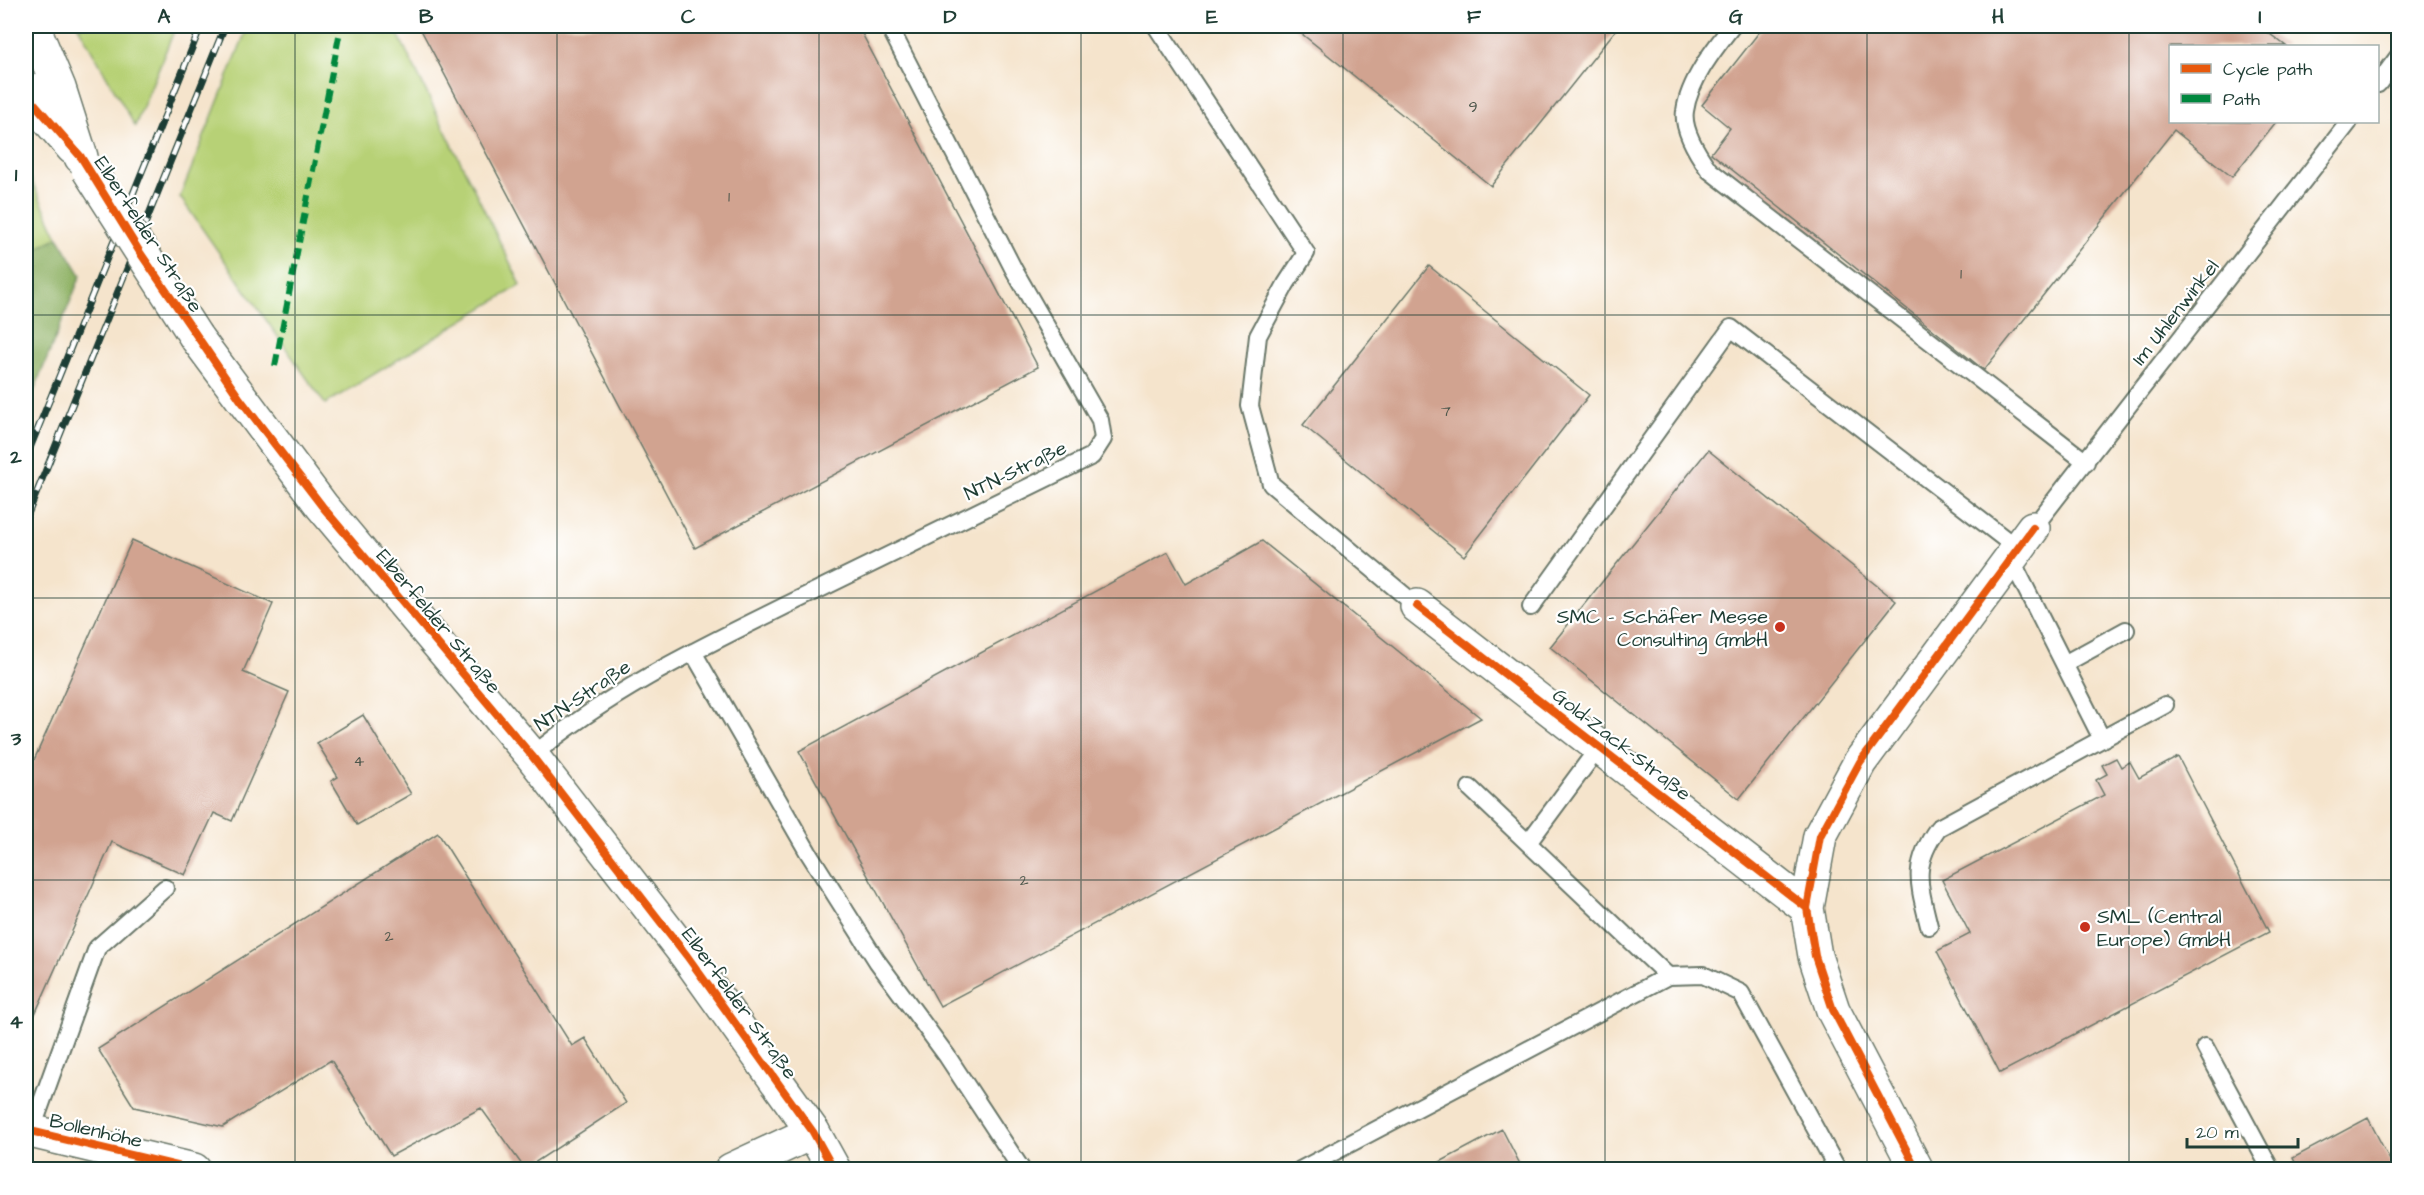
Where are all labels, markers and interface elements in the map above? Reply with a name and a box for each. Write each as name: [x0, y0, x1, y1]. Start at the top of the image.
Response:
text: A: [158, 3, 171, 31]
text: B: [419, 3, 434, 31]
text: C: [681, 3, 696, 31]
text: D: [944, 3, 957, 31]
text: E: [1206, 3, 1218, 31]
text: F: [1467, 3, 1482, 31]
text: G: [1729, 3, 1743, 31]
text: H: [1992, 3, 2004, 31]
text: I: [2258, 3, 2262, 31]
legend: [2169, 45, 2379, 123]
text: Cycle path: [2223, 57, 2312, 83]
text: Path: [2223, 87, 2260, 112]
house number: 9: [1468, 96, 1478, 118]
street label: Elberfelder Straße: [87, 151, 209, 318]
text: 1: [15, 161, 18, 189]
house number: 1: [728, 186, 730, 208]
street label: Im Uhlenwinkel: [2126, 254, 2226, 371]
house number: 1: [1960, 263, 1962, 285]
house number: 7: [1441, 400, 1451, 422]
street label: NTN-Straße: [959, 434, 1072, 508]
text: 2: [9, 443, 22, 471]
street label: Elberfelder Straße: [369, 543, 507, 700]
place label: SMC - Schäfer Messe Consulting GmbH: [1557, 603, 1768, 655]
marker: SMC - Schäfer Messe Consulting GmbH: [1773, 620, 1787, 634]
street label: NTN-Straße: [529, 653, 637, 738]
street label: Gold-Zack-Straße: [1546, 682, 1697, 808]
text: 3: [10, 725, 22, 753]
house number: 4: [354, 750, 365, 772]
house number: 2: [1019, 869, 1029, 891]
place label: SML (Central Europe) GmbH: [2097, 903, 2231, 954]
marker: SML (Central Europe) GmbH: [2078, 920, 2092, 934]
street label: Elberfelder Straße: [675, 922, 804, 1085]
house number: 2: [384, 925, 394, 947]
text: 4: [9, 1008, 23, 1036]
street label: Bollenhöhe: [47, 1107, 145, 1155]
scale bar: [2187, 1111, 2298, 1149]
text: 20 m: [2196, 1120, 2239, 1145]

